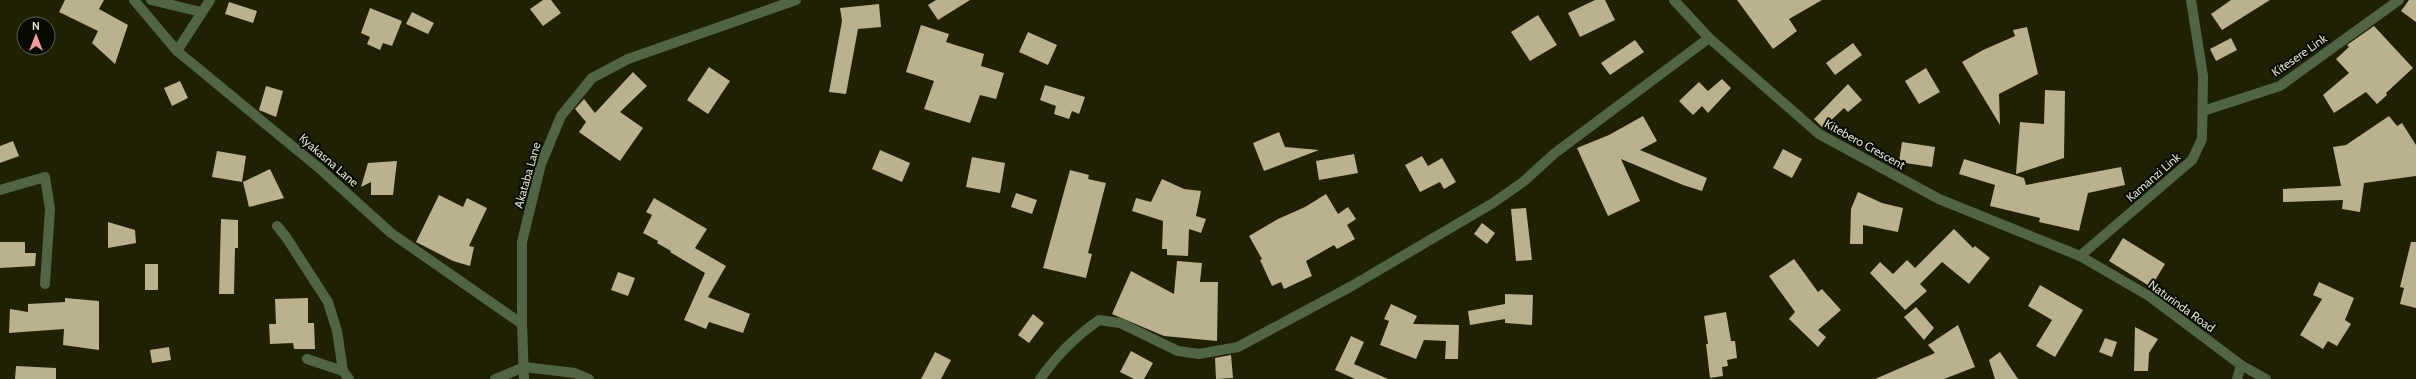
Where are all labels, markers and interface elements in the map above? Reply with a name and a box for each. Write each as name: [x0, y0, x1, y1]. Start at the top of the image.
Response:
north arrow: [16, 16, 56, 56]
text: N: [32, 19, 40, 33]
street label: Kitesere Link: [2268, 30, 2330, 79]
street label: Kitebero Crescent: [1822, 116, 1908, 172]
street label: Kyakasna Lane: [296, 130, 362, 190]
street label: Akataba Lane: [510, 140, 544, 210]
street label: Kamanzi Link: [2123, 149, 2184, 205]
street label: Naturinda Road: [2146, 277, 2218, 335]

